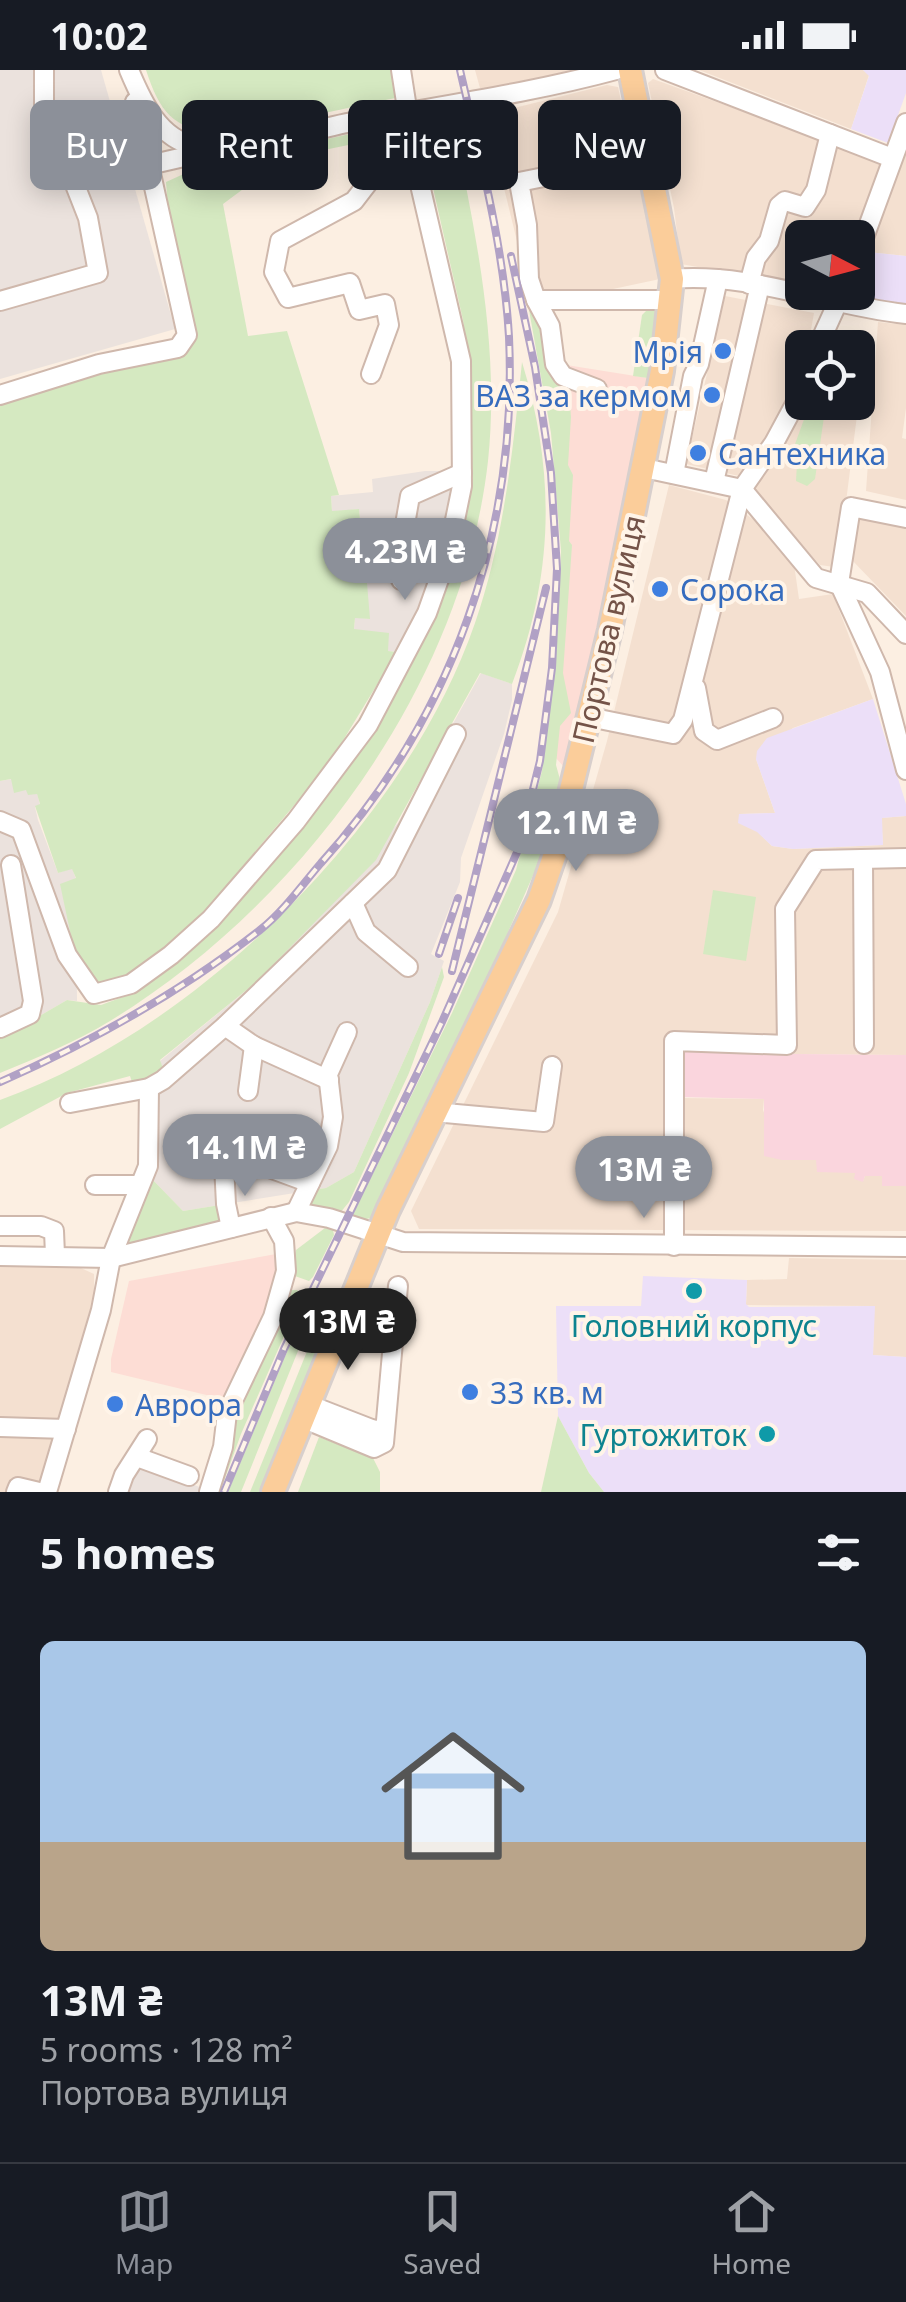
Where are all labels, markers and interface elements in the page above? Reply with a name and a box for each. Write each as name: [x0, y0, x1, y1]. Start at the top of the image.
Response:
text: 10:02: [50, 9, 148, 61]
chip: Buy: [30, 100, 162, 190]
chip: Rent: [182, 100, 328, 190]
chip: Filters: [348, 100, 518, 190]
chip: New: [538, 100, 681, 190]
north arrow: [785, 220, 875, 310]
map controls: [785, 220, 875, 420]
button: locate: [785, 330, 875, 420]
place label: Мрія: [633, 331, 703, 372]
marker: Мрія: [712, 340, 734, 362]
place label: ВАЗ за кермом: [475, 375, 692, 416]
marker: ВАЗ за кермом: [701, 384, 723, 406]
place label: Сантехника: [718, 433, 886, 474]
marker: Сантехника: [687, 442, 709, 464]
street label: Портова вулиця: [562, 511, 654, 747]
pin: 4.23M ₴: [313, 518, 497, 603]
text: 4.23M ₴: [345, 529, 465, 572]
place label: Сорока: [680, 569, 785, 610]
marker: Сорока: [649, 578, 671, 600]
pin: 12.1M ₴: [484, 789, 668, 874]
text: 12.1M ₴: [516, 800, 636, 843]
pin: 14.1M ₴: [153, 1114, 337, 1199]
text: 14.1M ₴: [185, 1125, 305, 1168]
pin: 13M ₴: [574, 1136, 714, 1221]
text: 13M ₴: [597, 1147, 691, 1190]
marker: Головний корпус: [683, 1280, 705, 1302]
pin: 13M ₴: [278, 1288, 418, 1373]
text: 13M ₴: [301, 1299, 395, 1342]
place label: Головний корпус: [571, 1305, 817, 1346]
place label: 33 кв. м: [490, 1372, 604, 1413]
marker: 33 кв. м: [459, 1381, 481, 1403]
place label: Аврора: [135, 1384, 242, 1425]
marker: Аврора: [104, 1393, 126, 1415]
place label: Гуртожиток: [579, 1414, 747, 1455]
marker: Гуртожиток: [756, 1423, 778, 1445]
text: 5 homes: [40, 1524, 216, 1581]
icon: filters: [811, 1525, 866, 1580]
icon: home: [363, 1706, 543, 1886]
text: 13M ₴: [40, 1971, 163, 2028]
text: 5 rooms · 128 m²: [40, 2028, 293, 2071]
text: Портова вулиця: [40, 2071, 288, 2114]
tab: Map: [115, 2184, 173, 2282]
tab: Saved: [403, 2184, 481, 2282]
tab: Home: [711, 2184, 791, 2282]

